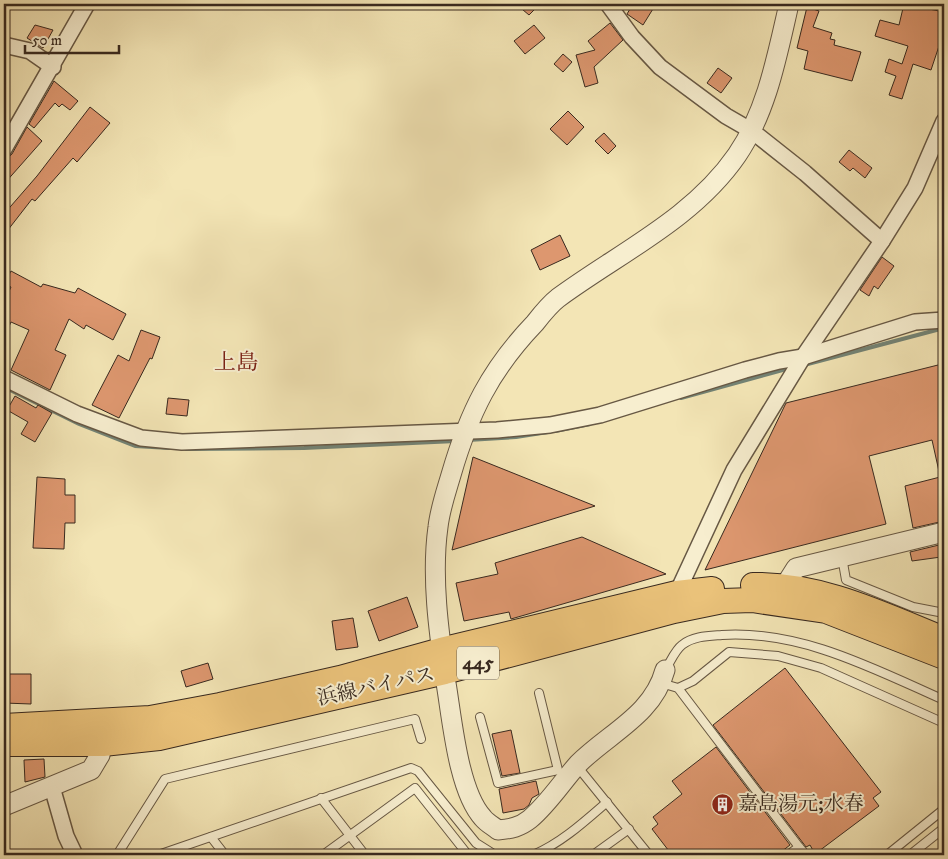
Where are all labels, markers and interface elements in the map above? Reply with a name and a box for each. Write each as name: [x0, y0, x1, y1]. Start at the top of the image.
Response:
scale bar: [25, 22, 119, 54]
text: 50 m: [32, 31, 62, 50]
district label: 上島: [214, 349, 258, 376]
road number: 445: [457, 646, 499, 680]
street label: 浜線バイパス: [315, 662, 437, 712]
building icon: 嘉島湯元;水春: [710, 792, 734, 816]
place label: 嘉島湯元;水春: [738, 792, 864, 817]

